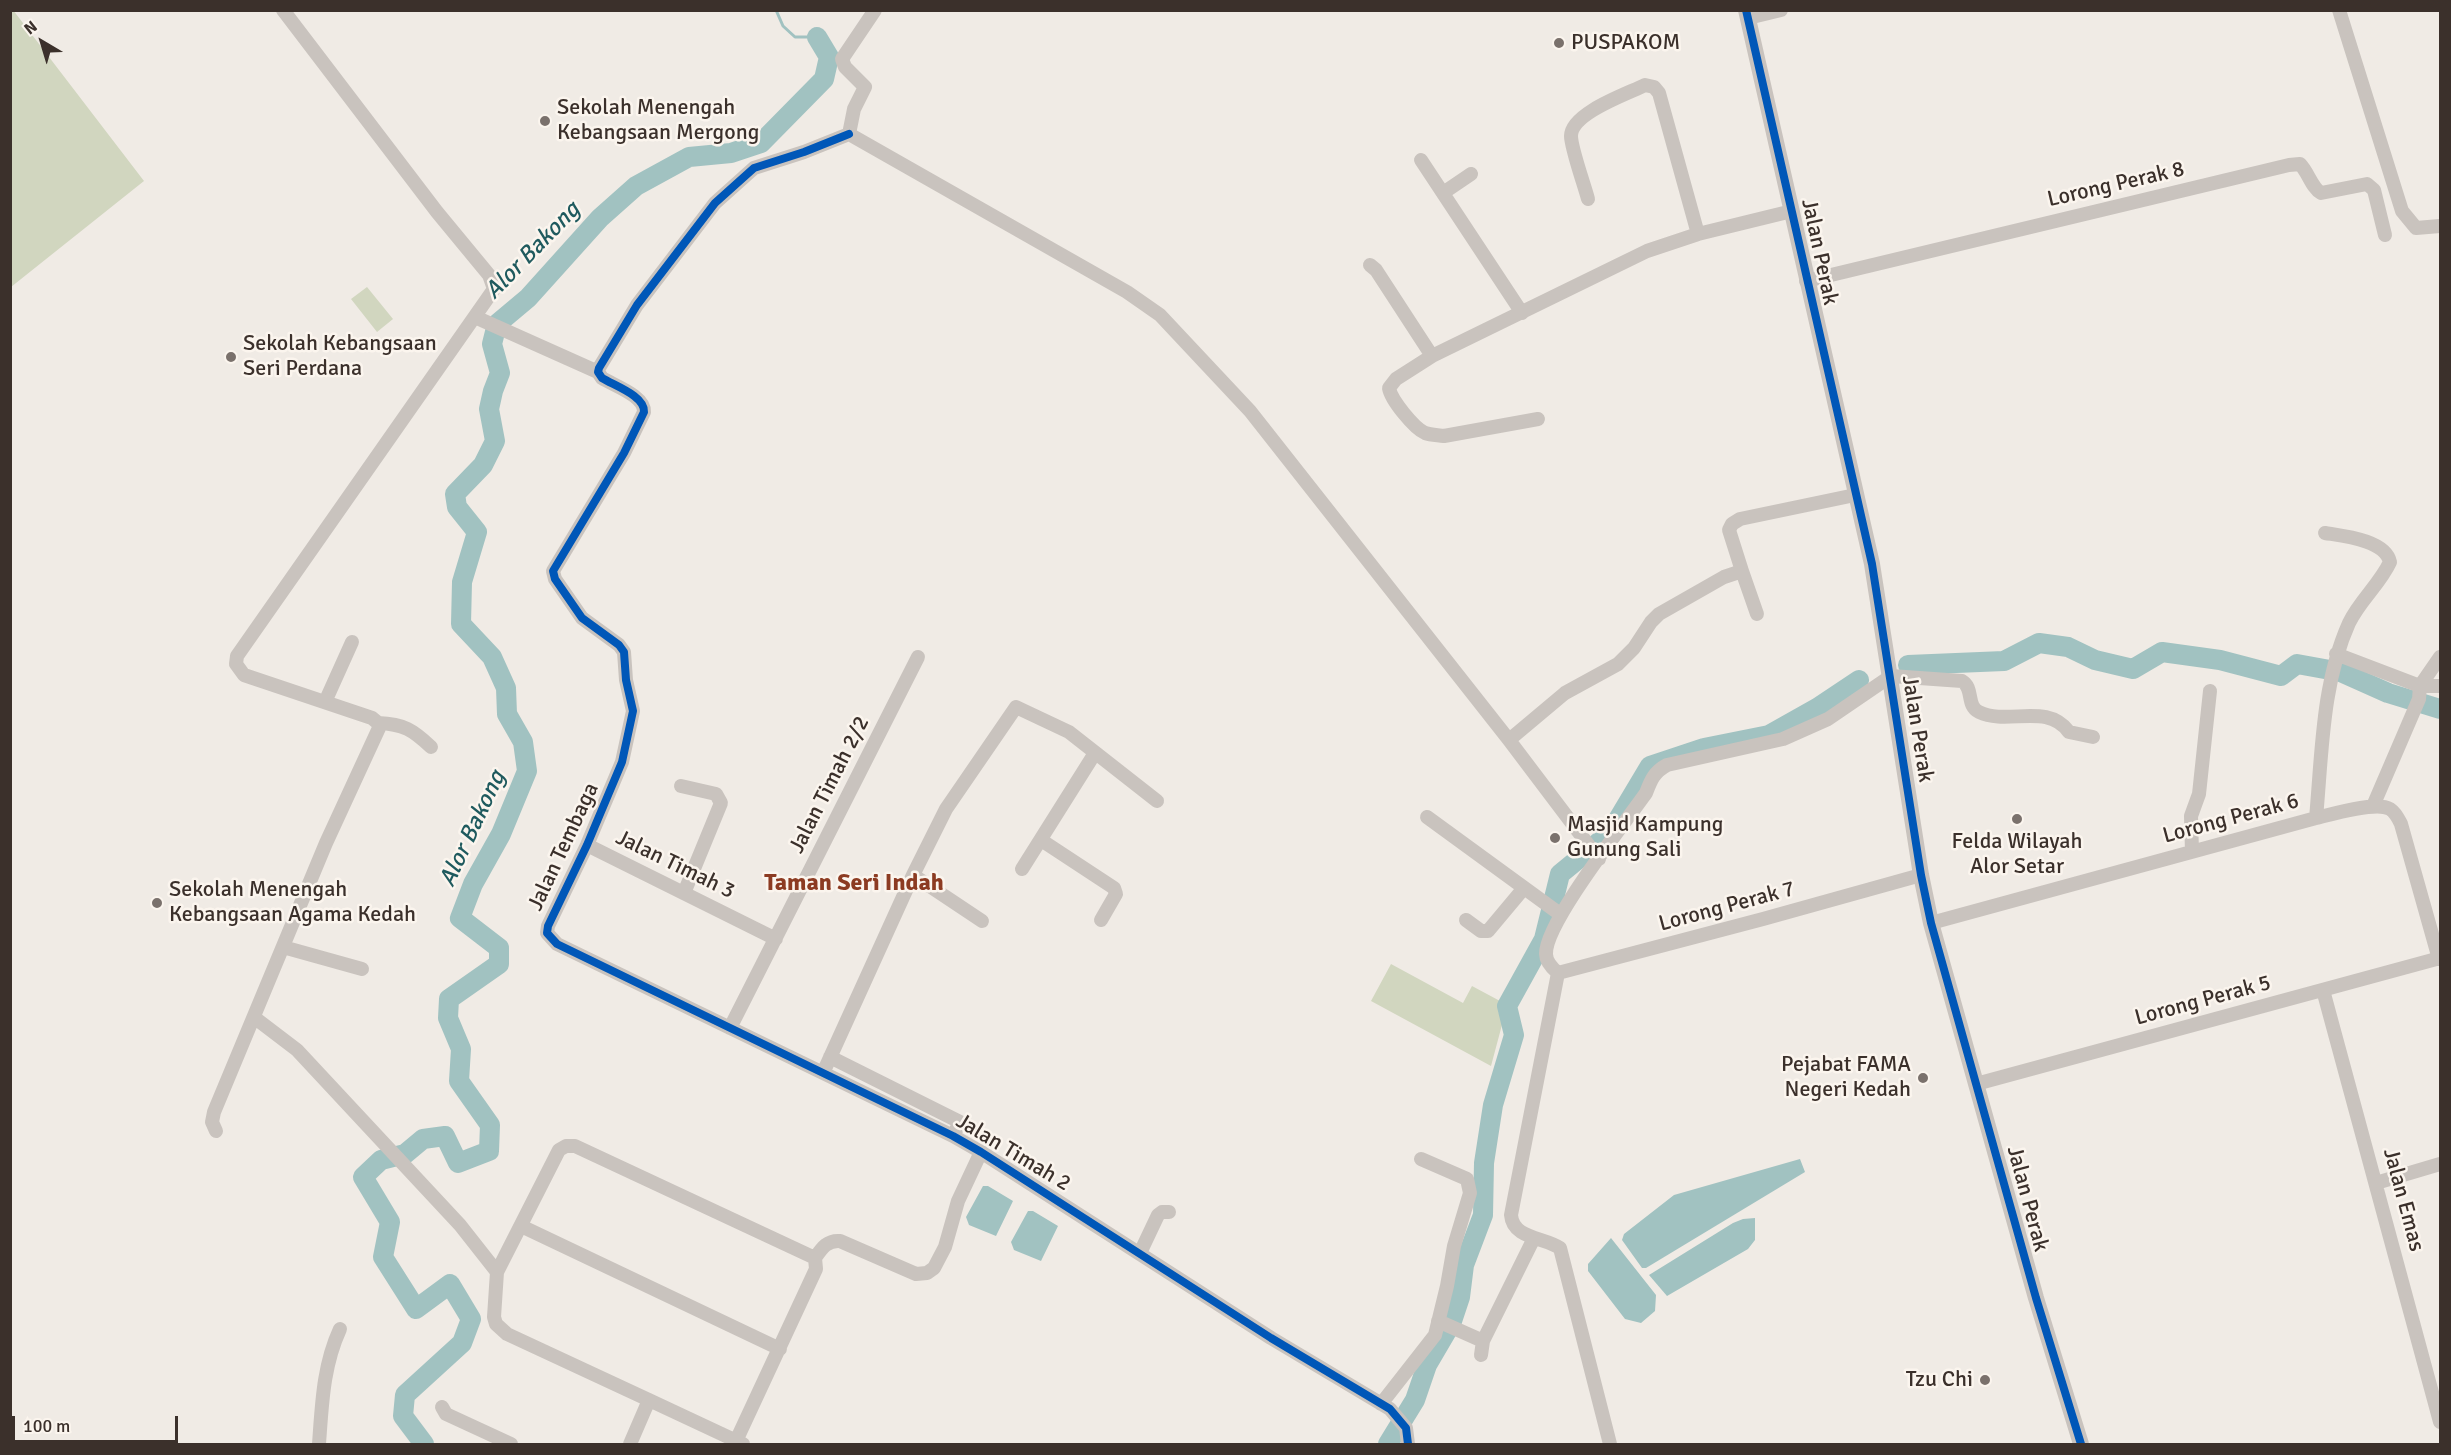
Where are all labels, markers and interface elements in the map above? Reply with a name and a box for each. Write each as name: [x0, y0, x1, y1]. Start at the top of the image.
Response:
north arrow: [12, 12, 72, 72]
text: N: [20, 17, 41, 39]
place label: PUSPAKOM: [1571, 30, 1680, 56]
marker: PUSPAKOM: [1552, 36, 1566, 50]
place label: Sekolah Menengah Kebangsaan Mergong: [557, 95, 759, 146]
marker: Sekolah Menengah Kebangsaan Mergong: [538, 114, 552, 128]
street label: Lorong Perak 8: [2045, 156, 2187, 214]
water label: Alor Bakong: [479, 196, 587, 306]
street label: Jalan Perak: [1795, 196, 1843, 308]
place label: Sekolah Kebangsaan Seri Perdana: [243, 331, 437, 382]
marker: Sekolah Kebangsaan Seri Perdana: [224, 350, 238, 364]
street label: Jalan Perak: [1896, 674, 1938, 784]
street label: Jalan Timah 2/2: [784, 712, 876, 858]
water label: Alor Bakong: [434, 767, 512, 891]
street label: Jalan Tembaga: [523, 779, 605, 915]
street label: Lorong Perak 6: [2160, 788, 2302, 850]
place label: Masjid Kampung Gunung Sali: [1567, 812, 1723, 864]
marker: Felda Wilayah Alor Setar: [2010, 812, 2024, 826]
street label: Jalan Timah 3: [611, 825, 739, 905]
place label: Felda Wilayah Alor Setar: [1951, 829, 2083, 880]
marker: Masjid Kampung Gunung Sali: [1548, 831, 1562, 845]
district label: Taman Seri Indah: [764, 870, 944, 898]
street label: Lorong Perak 7: [1656, 876, 1798, 938]
place label: Sekolah Menengah Kebangsaan Agama Kedah: [169, 877, 416, 928]
marker: Sekolah Menengah Kebangsaan Agama Kedah: [150, 896, 164, 910]
street label: Lorong Perak 5: [2132, 970, 2274, 1032]
place label: Pejabat FAMA Negeri Kedah: [1781, 1052, 1911, 1104]
marker: Pejabat FAMA Negeri Kedah: [1916, 1071, 1930, 1085]
street label: Jalan Timah 2: [951, 1108, 1075, 1198]
street label: Jalan Perak: [2000, 1143, 2054, 1255]
street label: Jalan Emas: [2377, 1146, 2429, 1254]
place label: Tzu Chi: [1906, 1367, 1973, 1393]
marker: Tzu Chi: [1978, 1373, 1992, 1387]
scale bar: [15, 1404, 182, 1442]
text: 100 m: [23, 1415, 70, 1437]

